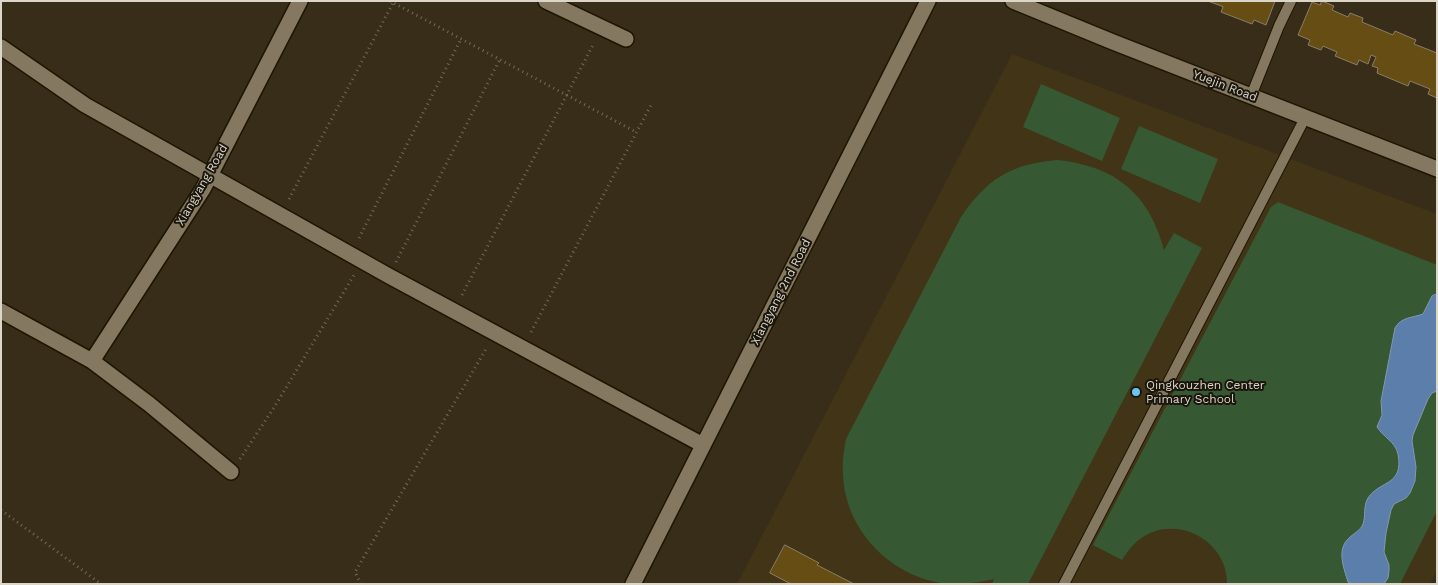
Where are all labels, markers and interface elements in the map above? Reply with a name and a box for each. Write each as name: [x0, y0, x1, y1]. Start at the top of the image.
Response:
street label: Yuejin Road: [1191, 67, 1259, 105]
street label: Xiangyang Road: [173, 142, 231, 228]
street label: Xiangyang 2nd Road: [748, 237, 814, 347]
place label: Qingkouzhen Center Primary School: [1146, 378, 1265, 406]
marker: Qingkouzhen Center Primary School: [1130, 386, 1142, 398]

